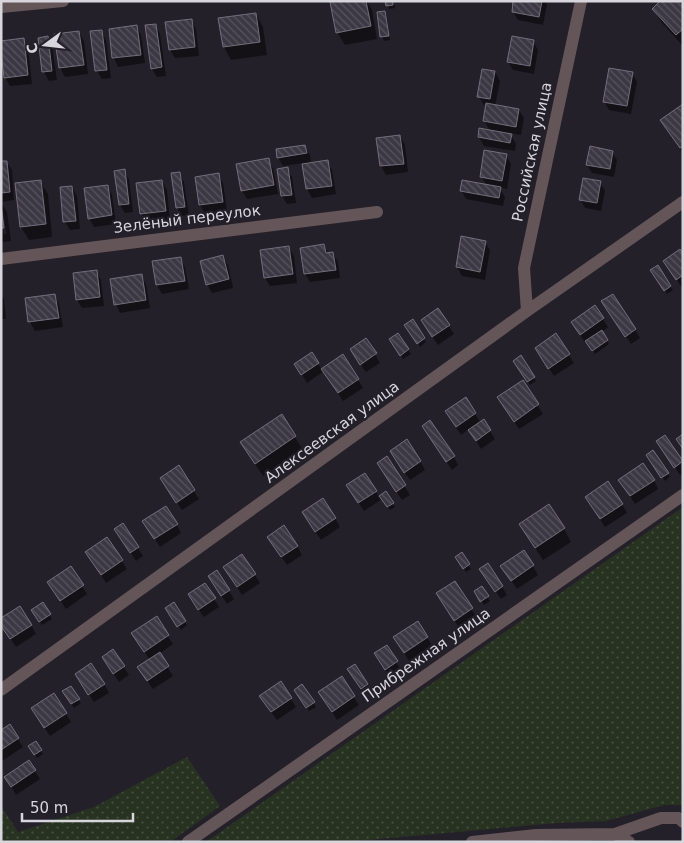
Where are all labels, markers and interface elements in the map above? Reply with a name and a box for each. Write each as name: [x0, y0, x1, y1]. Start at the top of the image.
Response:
north arrow: [20, 20, 70, 70]
text: С: [23, 41, 42, 55]
street label: Российская улица: [508, 81, 556, 223]
street label: Зелёный переулок: [112, 201, 262, 237]
street label: Алексеевская улица: [261, 377, 403, 487]
street label: Прибрежная улица: [358, 604, 494, 706]
scale bar: [22, 790, 134, 822]
text: 50 m: [30, 799, 68, 817]

